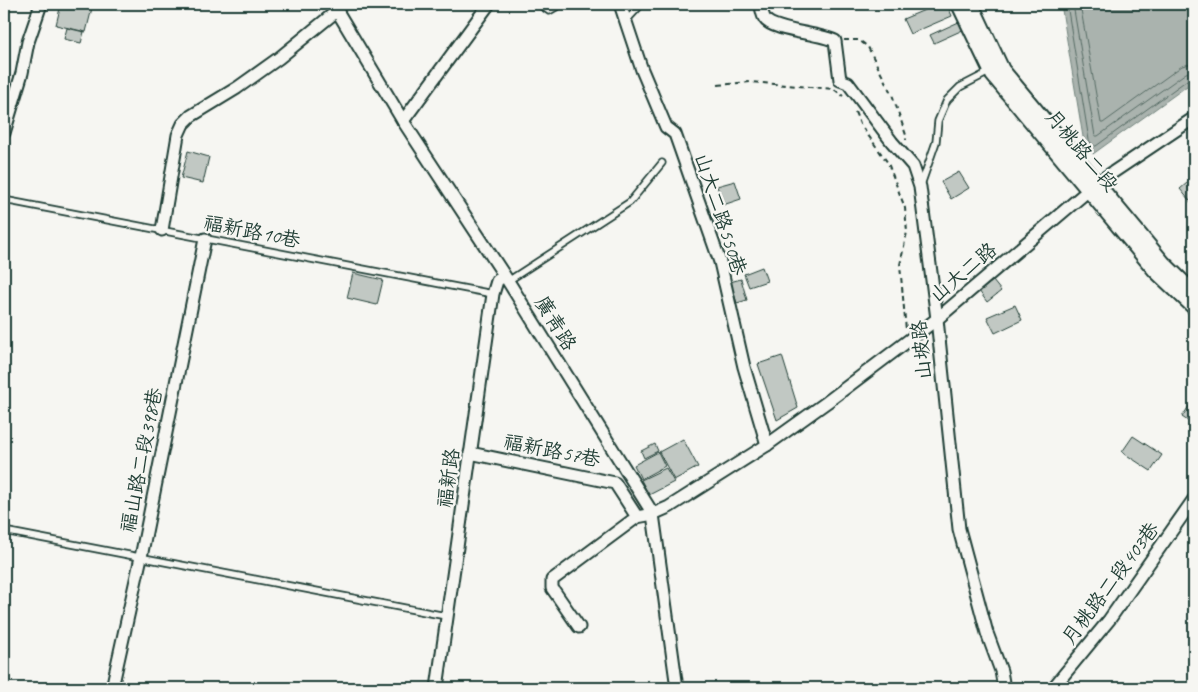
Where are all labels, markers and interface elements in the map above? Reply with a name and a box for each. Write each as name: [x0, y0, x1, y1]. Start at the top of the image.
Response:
street label: 月桃路二段: [1040, 104, 1123, 197]
street label: 山大二路550巷: [689, 150, 752, 279]
street label: 福新路10巷: [201, 210, 303, 253]
street label: 山大二路: [925, 236, 1003, 308]
street label: 廣青路: [529, 291, 583, 356]
street label: 山坡路: [906, 318, 937, 381]
street label: 福山路二段398巷: [115, 385, 168, 535]
street label: 福新路57巷: [501, 429, 603, 472]
street label: 福新路: [432, 446, 465, 510]
street label: 月桃路二段403巷: [1056, 516, 1165, 650]

